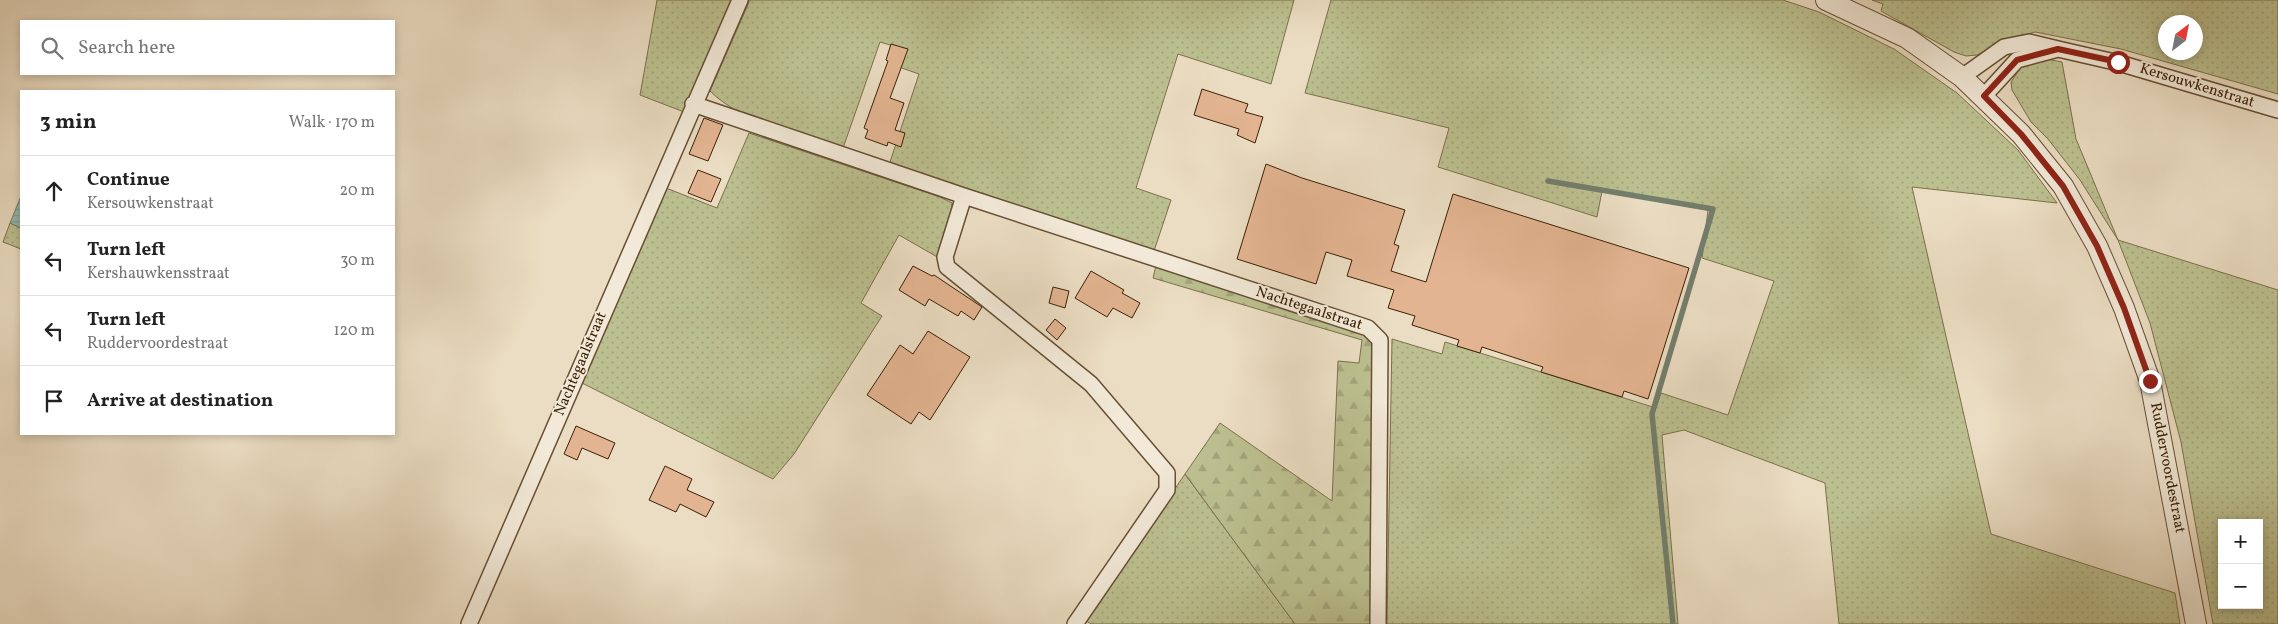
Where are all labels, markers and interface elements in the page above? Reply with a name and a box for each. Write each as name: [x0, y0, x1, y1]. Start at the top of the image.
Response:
north arrow: [2158, 15, 2203, 60]
search box: [20, 20, 395, 75]
icon: search: [38, 34, 66, 62]
text: Search here: [78, 35, 175, 61]
route start: [2107, 51, 2130, 74]
street label: Kersouwkenstraat: [2137, 59, 2257, 113]
text: 3 min: [40, 108, 96, 137]
text: Walk · 170 m: [289, 112, 375, 134]
text: Continue: [87, 167, 170, 193]
icon: ahead: [40, 177, 68, 205]
text: 20 m: [340, 180, 375, 202]
text: Kersouwkenstraat: [87, 193, 214, 215]
text: Turn left: [87, 237, 166, 263]
icon: left: [40, 247, 68, 275]
text: 30 m: [340, 250, 375, 272]
text: Kershauwkensstraat: [87, 263, 230, 285]
street label: Nachtegaalstraat: [1253, 282, 1365, 336]
text: Turn left: [87, 307, 166, 333]
street label: Nachtegaalstraat: [550, 309, 612, 419]
icon: left: [40, 317, 68, 345]
text: 120 m: [333, 320, 375, 342]
text: Ruddervoordestraat: [87, 333, 228, 355]
route end: [2139, 370, 2162, 393]
icon: arrive: [40, 387, 68, 415]
text: Arrive at destination: [87, 388, 273, 414]
street label: Ruddervoordestraat: [2144, 401, 2190, 535]
map controls: [2218, 519, 2263, 609]
button: +: [2218, 519, 2263, 564]
button: −: [2218, 564, 2263, 609]

